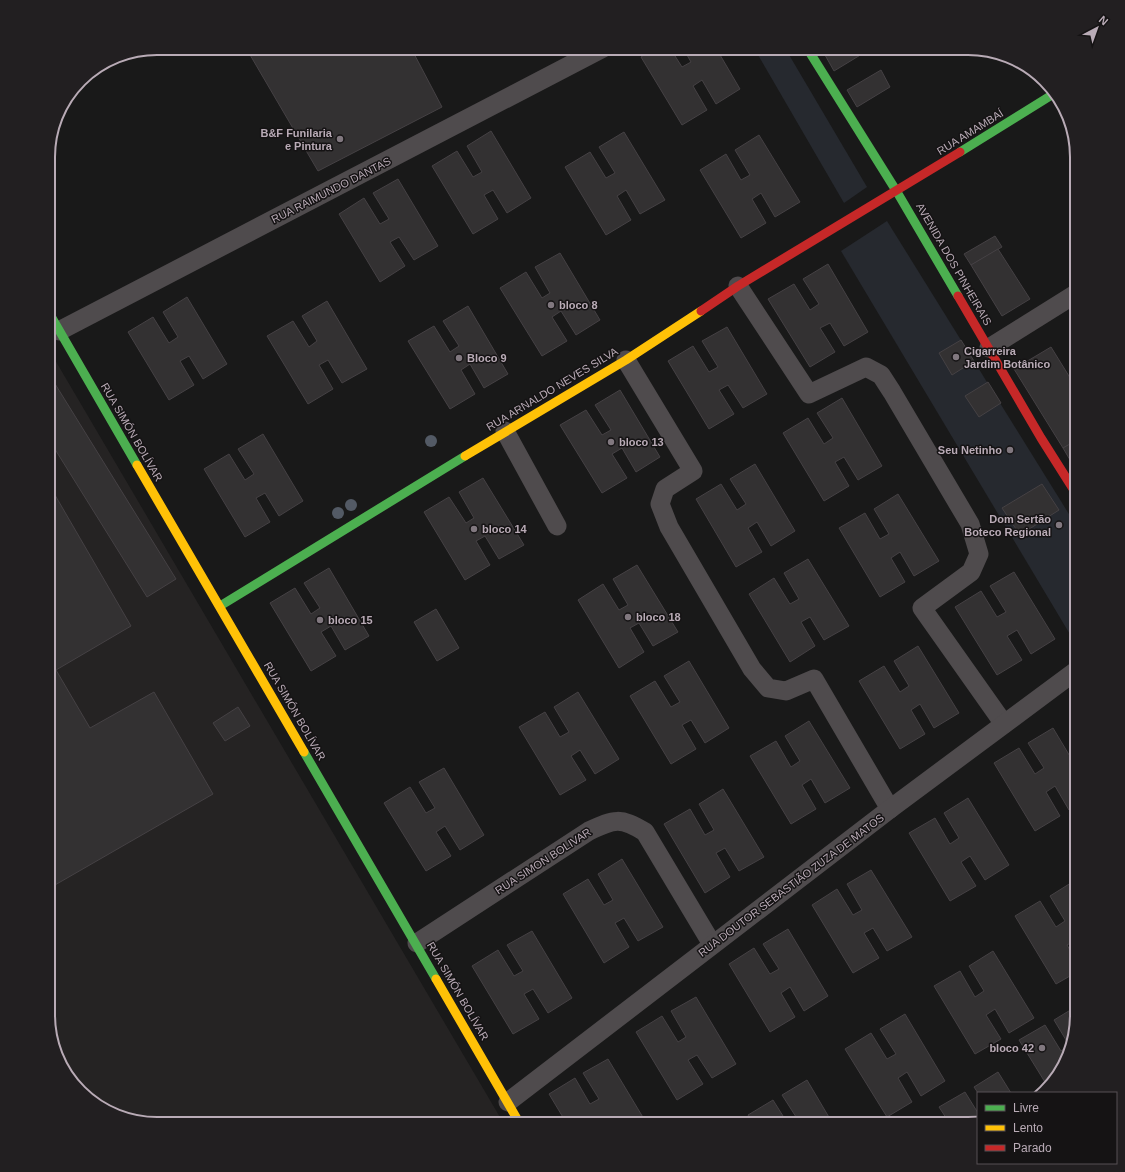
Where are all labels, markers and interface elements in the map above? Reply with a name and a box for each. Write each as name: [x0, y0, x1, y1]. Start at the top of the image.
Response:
north arrow: [1077, 8, 1117, 48]
text: N: [1097, 13, 1111, 28]
street label: RUA AMAMBAÍ: [935, 106, 1006, 157]
place label: B&F Funilaria e Pintura: [260, 127, 333, 152]
marker: B&F Funilaria e Pintura: [335, 134, 345, 144]
street label: RUA RAIMUNDO DANTAS: [269, 155, 393, 225]
street label: AVENIDA DOS PINHEIRAIS: [914, 201, 994, 327]
place label: bloco 8: [559, 299, 598, 311]
marker: bloco 8: [546, 300, 556, 310]
street label: RUA ARNALDO NEVES SILVA: [484, 345, 620, 433]
place label: Cigarreira Jardim Botânico: [964, 345, 1050, 370]
place label: Bloco 9: [467, 352, 507, 364]
marker: Cigarreira Jardim Botânico: [951, 352, 961, 362]
marker: Bloco 9: [454, 353, 464, 363]
street label: RUA SIMÓN BOLÍVAR: [99, 381, 165, 483]
place label: bloco 13: [619, 436, 664, 448]
marker: bloco 13: [606, 437, 616, 447]
place label: Seu Netinho: [938, 444, 1002, 456]
marker: Seu Netinho: [1005, 445, 1015, 455]
place label: Dom Sertão Boteco Regional: [964, 513, 1051, 538]
marker: Dom Sertão Boteco Regional: [1054, 520, 1064, 530]
place label: bloco 14: [482, 523, 528, 535]
marker: bloco 14: [469, 524, 479, 534]
place label: bloco 18: [636, 611, 681, 623]
marker: bloco 18: [623, 612, 633, 622]
place label: bloco 15: [328, 614, 373, 626]
marker: bloco 15: [315, 615, 325, 625]
street label: RUA SIMÓN BOLÍVAR: [262, 660, 328, 762]
street label: RUA DOUTOR SEBASTIÃO ZUZA DE MATOS: [696, 811, 886, 959]
street label: RUA SIMON BOLIVAR: [493, 826, 593, 896]
street label: RUA SIMÓN BOLÍVAR: [425, 940, 491, 1042]
place label: bloco 42: [989, 1042, 1034, 1054]
marker: bloco 42: [1037, 1043, 1047, 1053]
legend: [977, 1092, 1117, 1164]
text: Livre: [1013, 1101, 1039, 1115]
text: Lento: [1013, 1121, 1043, 1135]
text: Parado: [1013, 1141, 1052, 1155]

